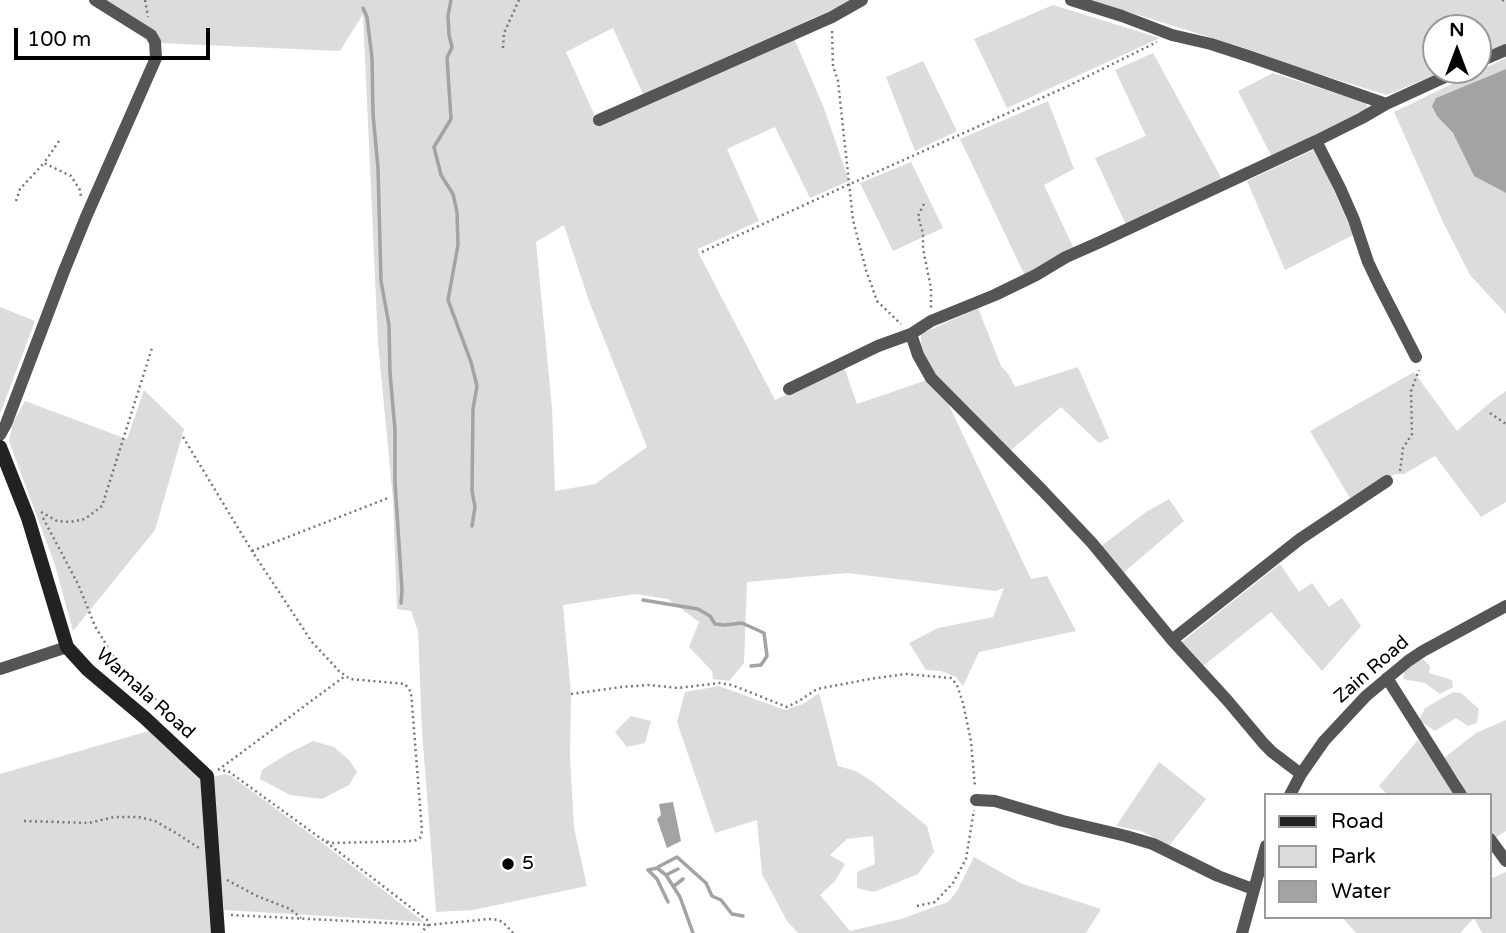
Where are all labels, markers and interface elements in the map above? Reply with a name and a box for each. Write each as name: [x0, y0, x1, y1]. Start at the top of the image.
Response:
scale bar: [18, 14, 214, 58]
north arrow: [1422, 14, 1492, 84]
text: N: [1449, 19, 1465, 41]
text: 100 m: [27, 27, 91, 52]
street label: Zain Road: [1330, 631, 1414, 709]
street label: Wamala Road: [91, 644, 199, 744]
legend: [1264, 793, 1492, 919]
text: Road: [1331, 809, 1384, 834]
text: Park: [1331, 844, 1376, 869]
place label: 5: [522, 853, 534, 875]
marker: 5: [500, 856, 516, 872]
text: Water: [1331, 879, 1391, 904]

